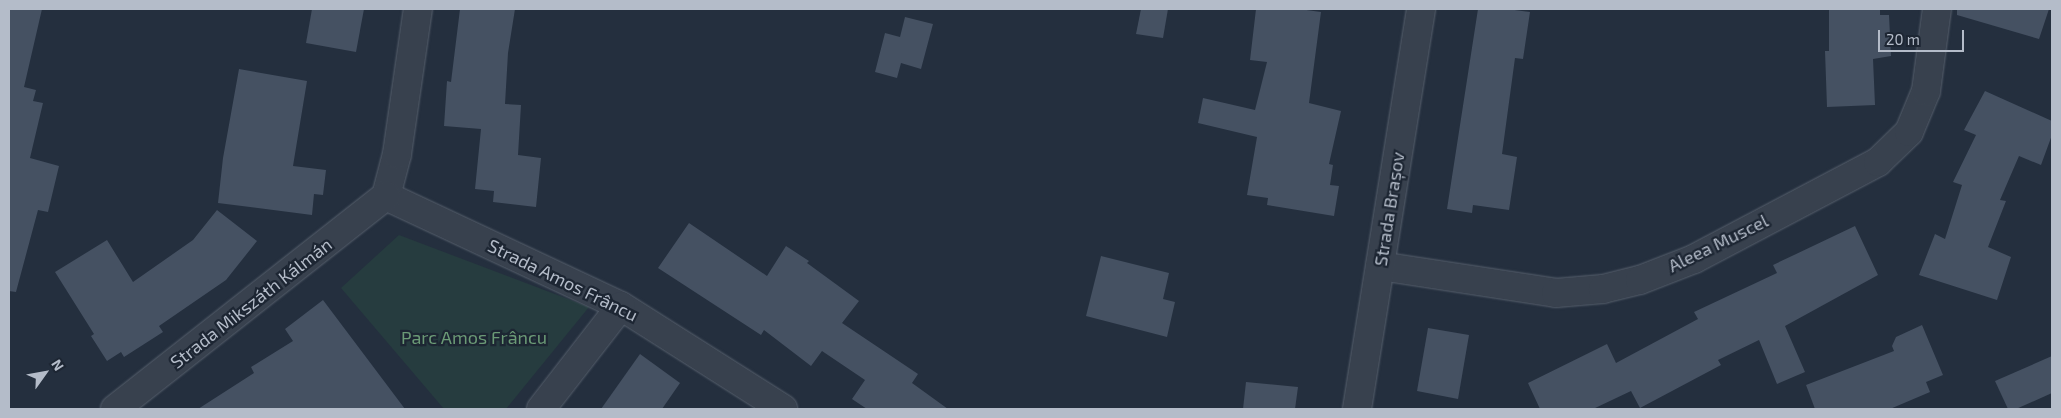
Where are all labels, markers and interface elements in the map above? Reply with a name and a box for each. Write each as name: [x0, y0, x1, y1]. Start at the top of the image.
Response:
scale bar: [1881, 20, 1967, 52]
text: 20 m: [1886, 30, 1920, 48]
street label: Strada Brașov: [1369, 150, 1409, 268]
street label: Aleea Muscel: [1664, 209, 1772, 277]
street label: Strada Mikszáth Kálmán: [166, 233, 336, 373]
street label: Strada Amos Frâncu: [484, 234, 642, 326]
park label: Parc Amos Frâncu: [401, 326, 547, 348]
north arrow: [20, 348, 70, 398]
text: N: [48, 356, 68, 374]

